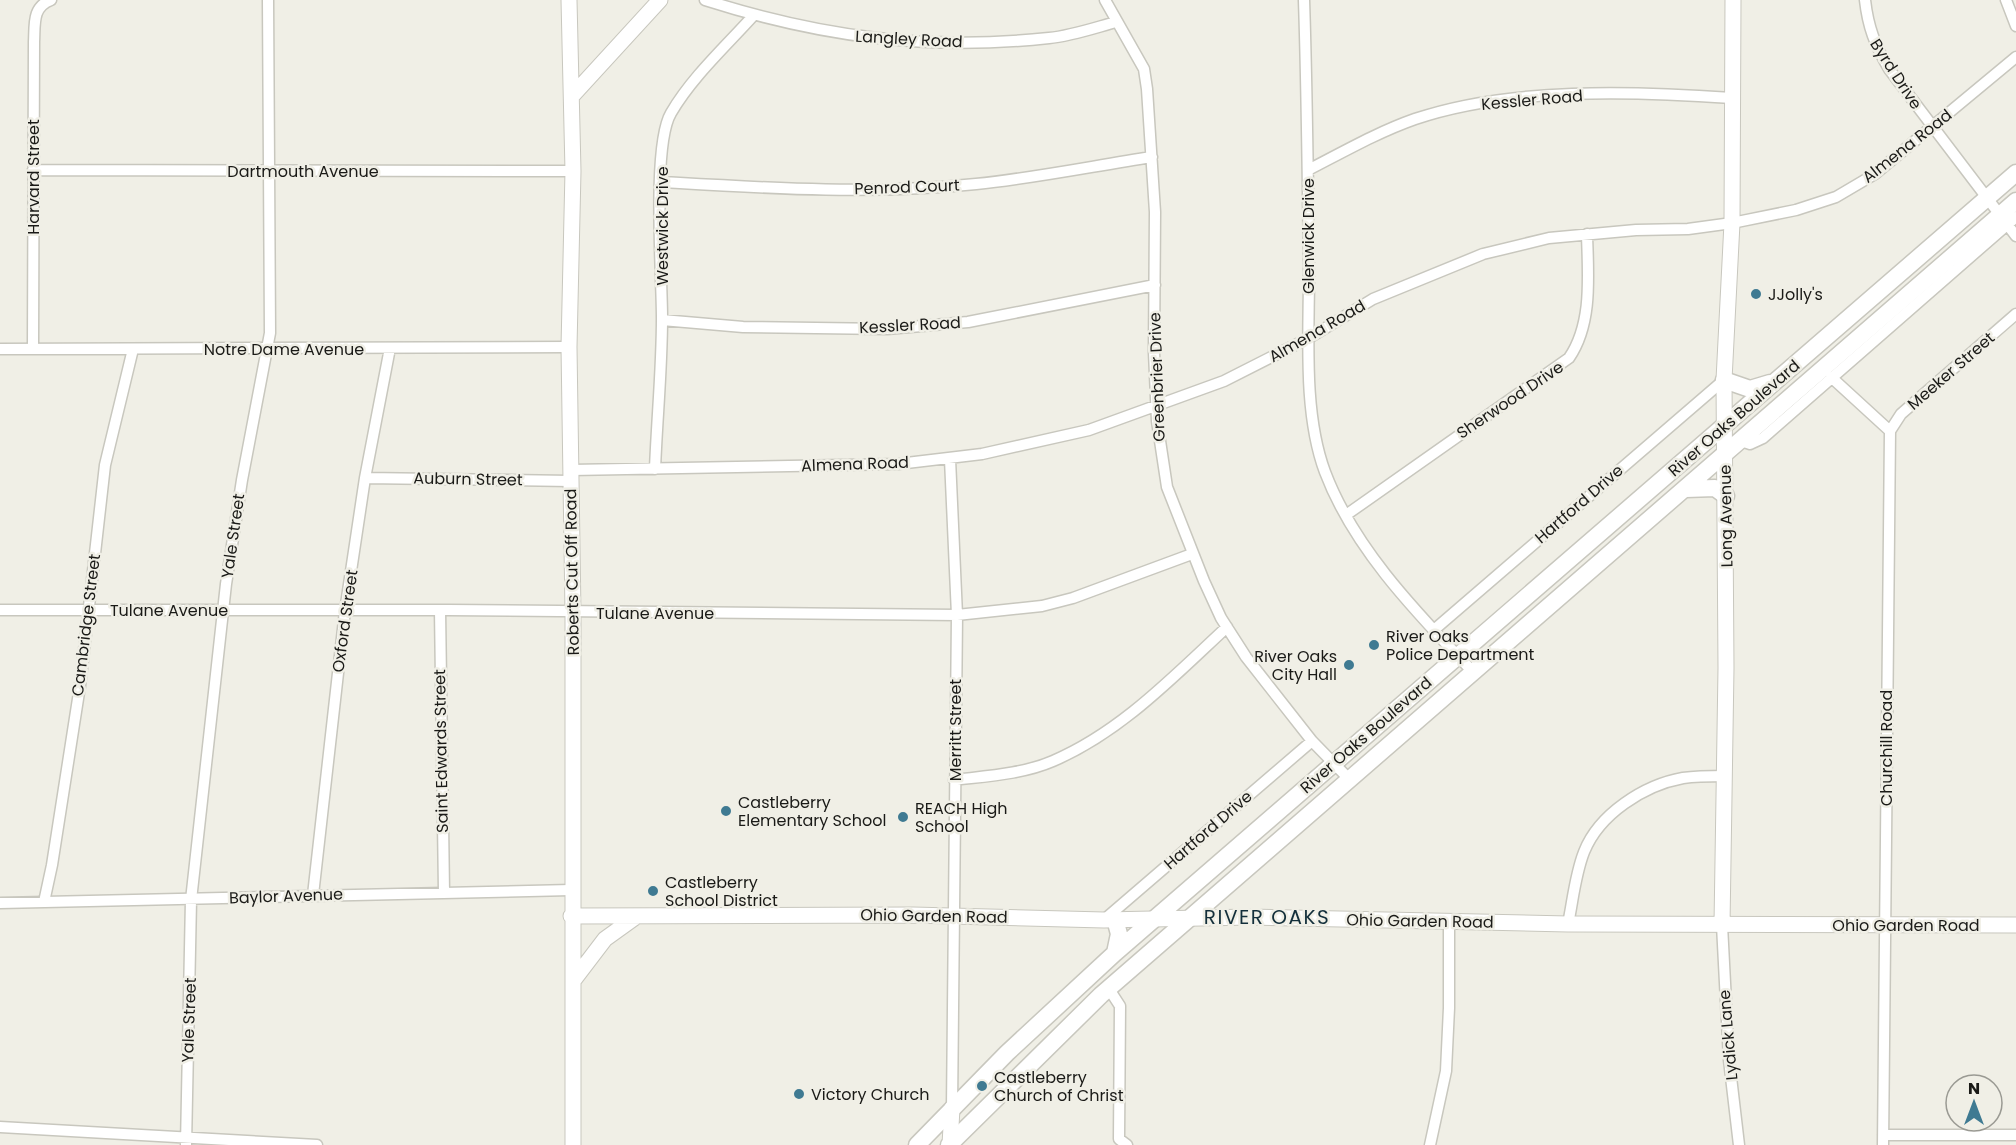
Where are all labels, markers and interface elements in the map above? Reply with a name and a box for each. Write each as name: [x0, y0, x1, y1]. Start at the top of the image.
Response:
street label: Langley Road: [855, 25, 963, 53]
street label: Byrd Drive: [1865, 34, 1927, 114]
street label: Kessler Road: [1480, 84, 1584, 116]
street label: Almena Road: [1857, 104, 1957, 188]
street label: Harvard Street: [22, 119, 45, 235]
street label: Dartmouth Avenue: [227, 160, 379, 183]
street label: Westwick Drive: [651, 166, 674, 286]
street label: Penrod Court: [854, 174, 960, 200]
street label: Glenwick Drive: [1297, 178, 1320, 294]
place label: JJolly's: [1768, 283, 1823, 306]
marker: JJolly's: [1749, 287, 1763, 301]
street label: Almena Road: [1264, 294, 1370, 368]
street label: Kessler Road: [859, 311, 961, 339]
street label: Greenbrier Drive: [1143, 312, 1171, 442]
street label: Meeker Street: [1902, 326, 2000, 415]
street label: Notre Dame Avenue: [204, 338, 364, 361]
street label: River Oaks Boulevard: [1663, 354, 1805, 482]
street label: Sherwood Drive: [1452, 356, 1568, 444]
street label: Almena Road: [801, 451, 909, 477]
street label: Hartford Drive: [1530, 459, 1628, 549]
street label: Long Avenue: [1714, 464, 1738, 567]
street label: Auburn Street: [413, 467, 523, 491]
street label: Roberts Cut Off Road: [559, 488, 585, 656]
street label: Yale Street: [216, 492, 250, 580]
street label: Cambridge Street: [66, 552, 106, 697]
street label: Oxford Street: [326, 568, 364, 674]
street label: Tulane Avenue: [110, 599, 228, 622]
street label: Tulane Avenue: [596, 602, 714, 625]
place label: River Oaks Police Department: [1386, 625, 1535, 666]
marker: River Oaks Police Department: [1367, 638, 1381, 652]
place label: River Oaks City Hall: [1254, 645, 1337, 686]
marker: River Oaks City Hall: [1342, 658, 1356, 672]
street label: Saint Edwards Street: [428, 669, 454, 833]
street label: River Oaks Boulevard: [1295, 671, 1437, 799]
street label: Merritt Street: [944, 679, 967, 781]
street label: Churchill Road: [1875, 690, 1898, 806]
street label: Hartford Drive: [1159, 785, 1257, 875]
place label: Castleberry Elementary School: [738, 791, 886, 832]
place label: REACH High School: [915, 797, 1007, 838]
marker: Castleberry Elementary School: [719, 804, 733, 818]
marker: REACH High School: [896, 810, 910, 824]
place label: Castleberry School District: [665, 871, 778, 912]
street label: Baylor Avenue: [229, 883, 344, 909]
marker: Castleberry School District: [646, 884, 660, 898]
street label: Ohio Garden Road: [860, 903, 1008, 929]
district label: RIVER OAKS: [1204, 903, 1330, 931]
street label: Ohio Garden Road: [1346, 908, 1494, 934]
street label: Ohio Garden Road: [1832, 914, 1980, 937]
street label: Yale Street: [176, 977, 202, 1063]
street label: Lydick Lane: [1713, 989, 1743, 1081]
place label: Castleberry Church of Christ: [994, 1066, 1124, 1107]
north arrow: [1944, 1073, 2004, 1133]
text: N: [1968, 1077, 1980, 1100]
marker: Castleberry Church of Christ: [975, 1079, 989, 1093]
place label: Victory Church: [811, 1083, 930, 1106]
marker: Victory Church: [792, 1087, 806, 1101]

